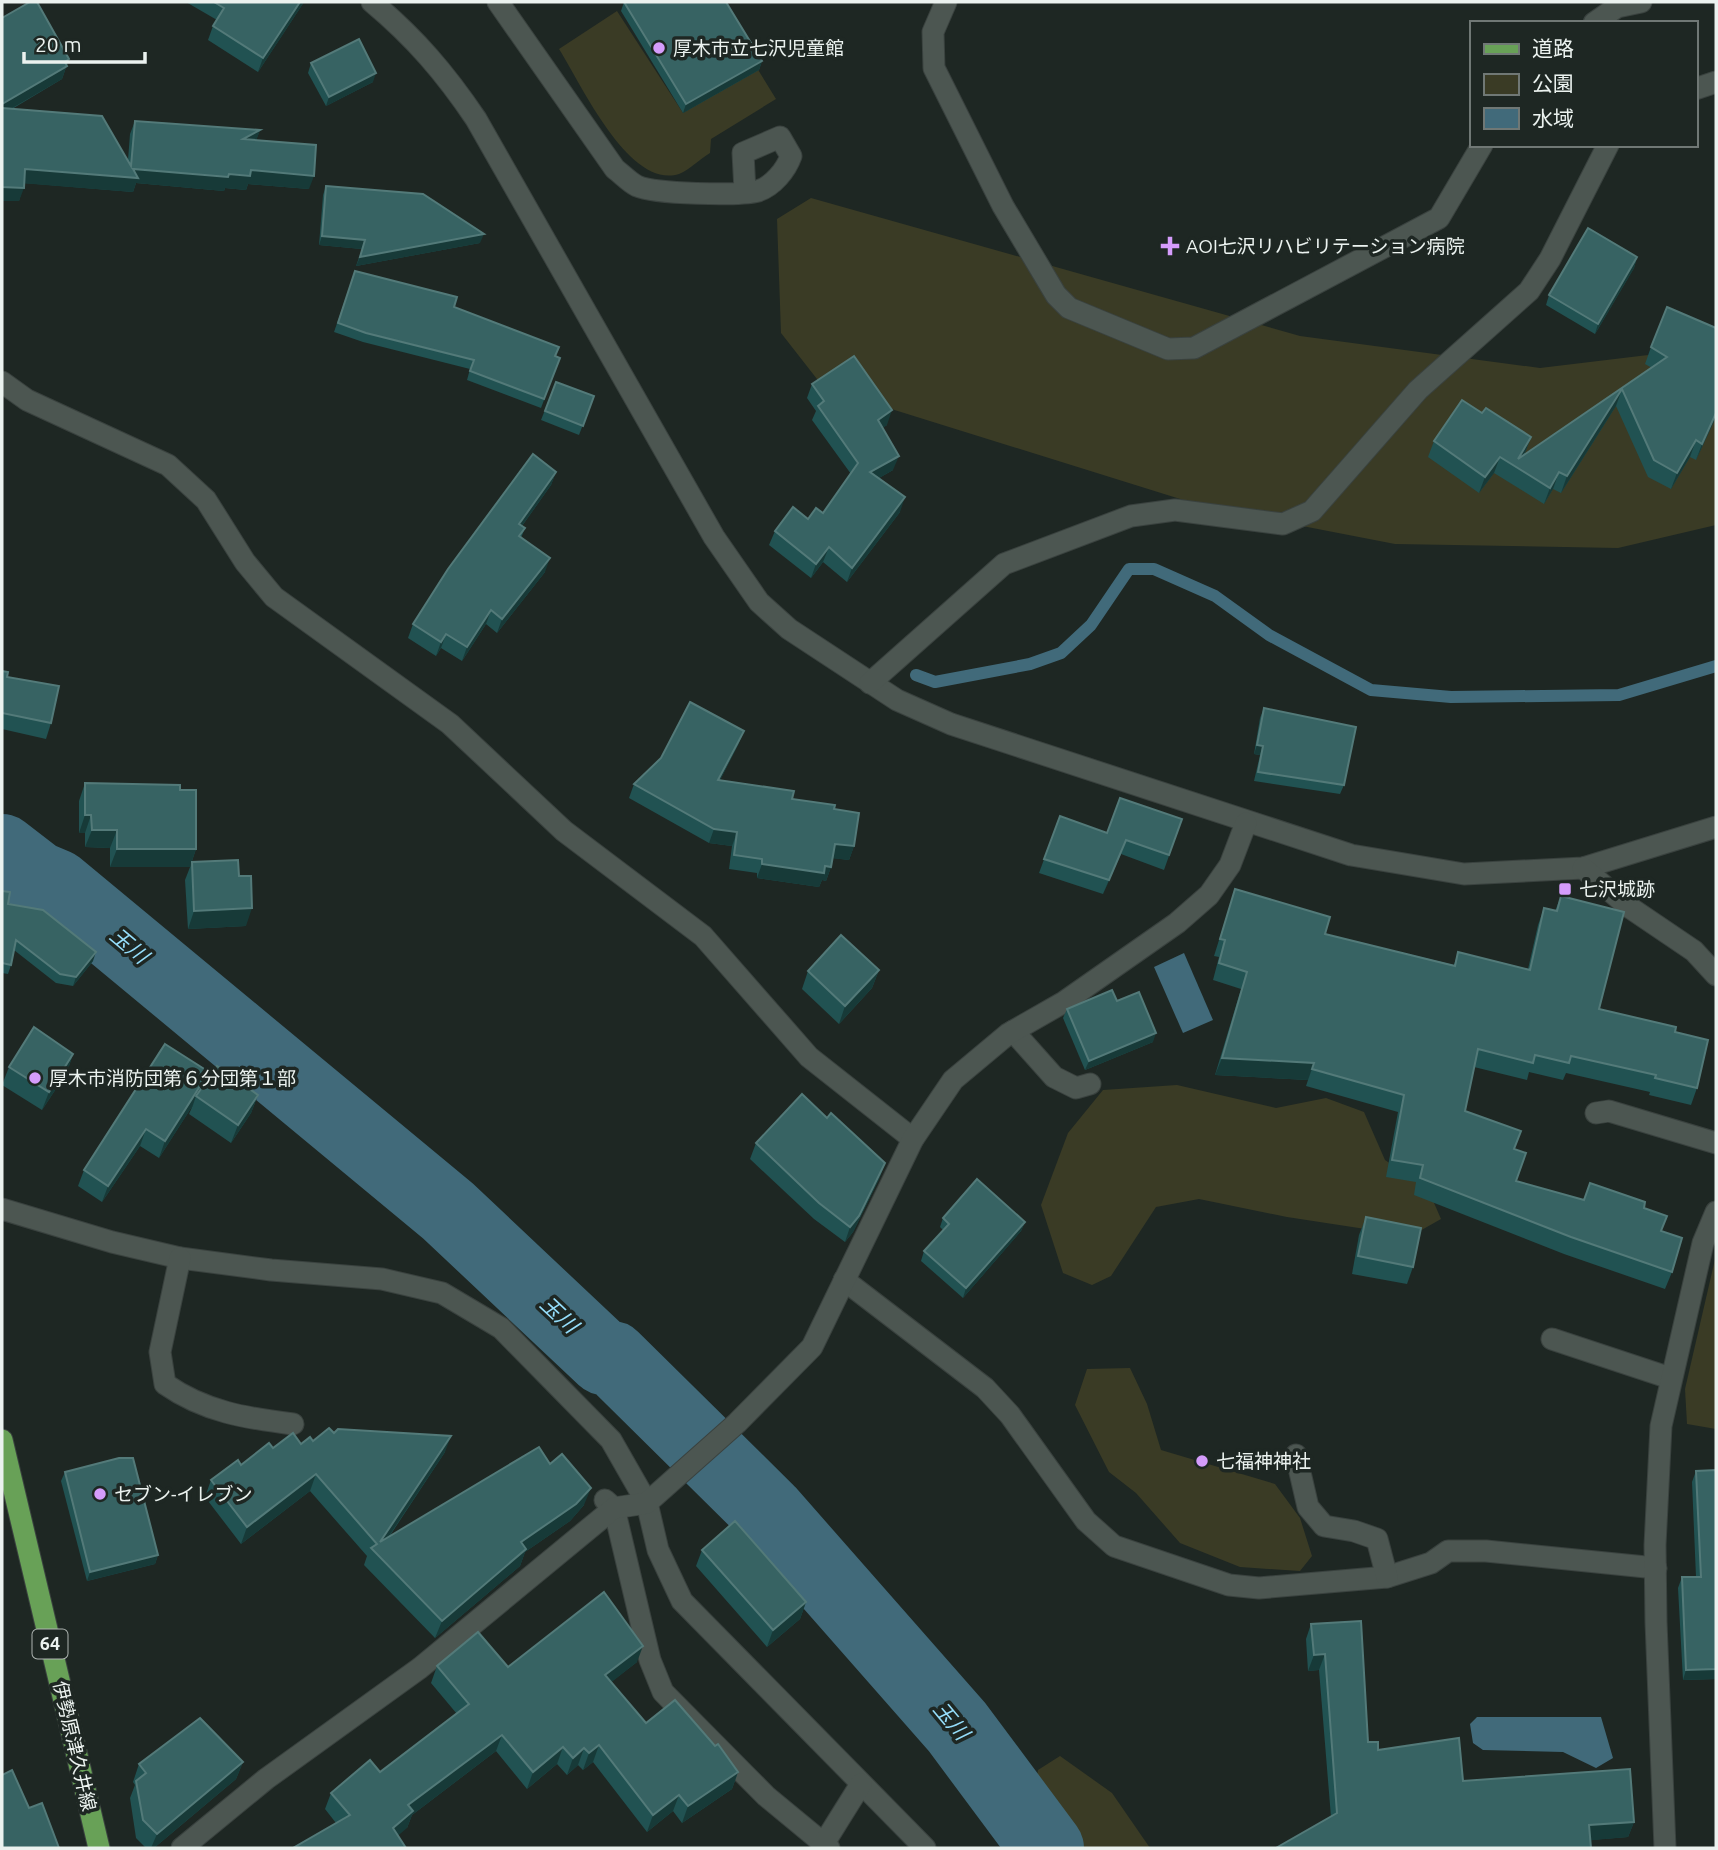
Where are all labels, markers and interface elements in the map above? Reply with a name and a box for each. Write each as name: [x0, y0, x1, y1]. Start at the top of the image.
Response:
scale bar: [24, 21, 145, 65]
legend: [1470, 21, 1697, 147]
text: 20 m: [35, 32, 82, 56]
text: 道路: [1532, 36, 1574, 60]
place label: 厚木市立七沢児童館: [673, 37, 844, 59]
marker: 厚木市立七沢児童館: [651, 40, 667, 56]
text: 公園: [1532, 71, 1574, 95]
text: 水域: [1532, 106, 1574, 130]
place label: AOI七沢リハビリテーション病院: [1186, 235, 1464, 257]
marker: AOI七沢リハビリテーション病院: [1160, 236, 1180, 256]
place label: 七沢城跡: [1579, 878, 1655, 900]
marker: 七沢城跡: [1557, 881, 1573, 897]
water label: 玉川: [106, 923, 155, 969]
place label: 厚木市消防団第６分団第１部: [49, 1067, 296, 1089]
marker: 厚木市消防団第６分団第１部: [27, 1070, 43, 1086]
water label: 玉川: [536, 1291, 585, 1339]
place label: 七福神神社: [1216, 1450, 1311, 1472]
marker: 七福神神社: [1194, 1453, 1210, 1469]
place label: セブン-イレブン: [114, 1483, 253, 1505]
marker: セブン-イレブン: [92, 1486, 108, 1502]
road number: 64: [32, 1630, 68, 1658]
street label: 伊勢原津久井線: [49, 1679, 101, 1813]
water label: 玉川: [929, 1697, 976, 1746]

